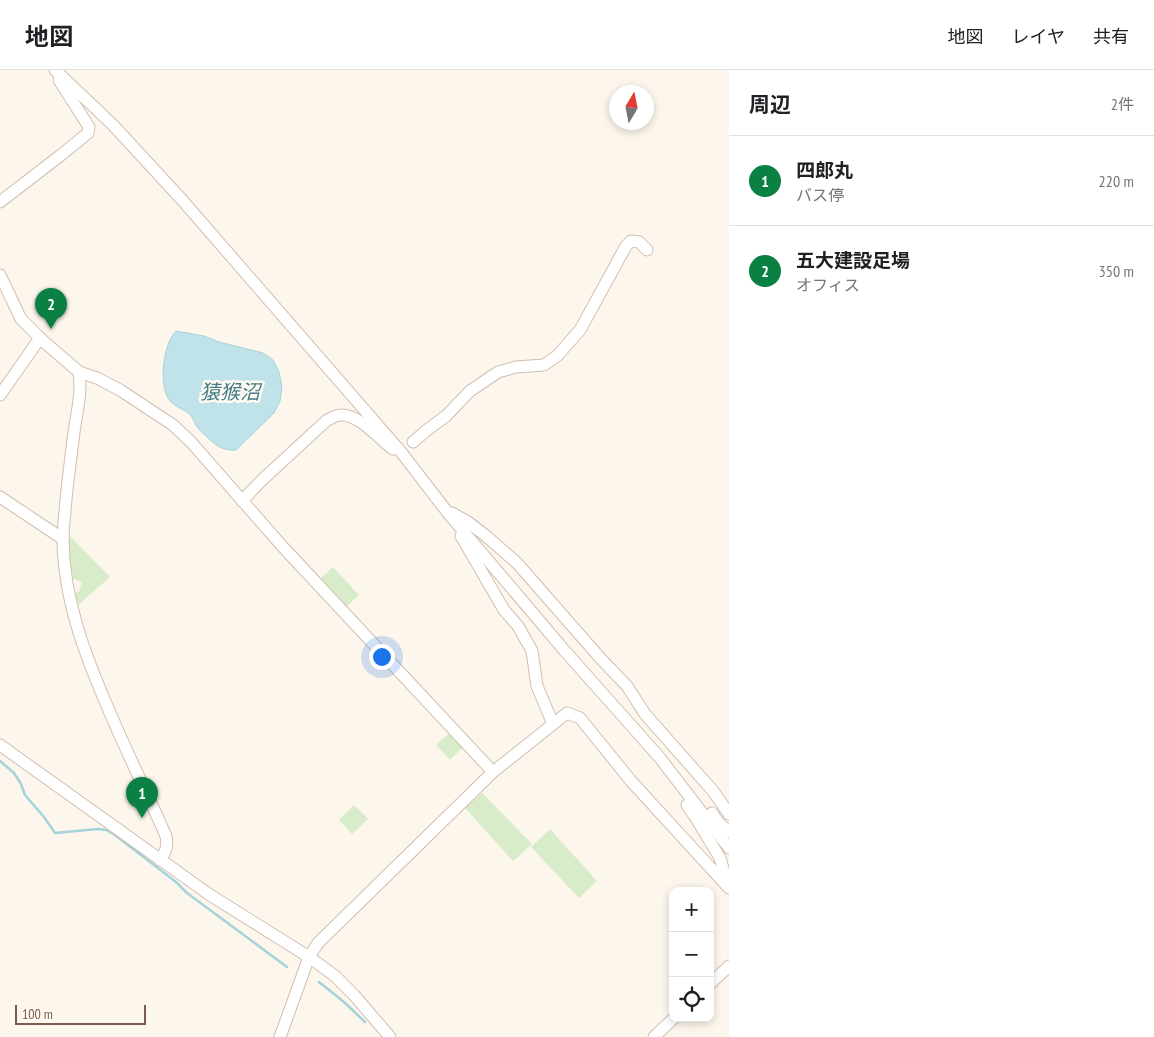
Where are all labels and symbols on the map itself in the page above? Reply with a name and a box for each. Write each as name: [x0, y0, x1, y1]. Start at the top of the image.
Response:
north arrow: [609, 85, 654, 130]
pin: 2: [35, 288, 67, 329]
water label: 猿猴沼: [200, 379, 263, 405]
your location: [369, 644, 395, 670]
pin: 1: [126, 777, 158, 818]
scale bar: [15, 1002, 146, 1025]

